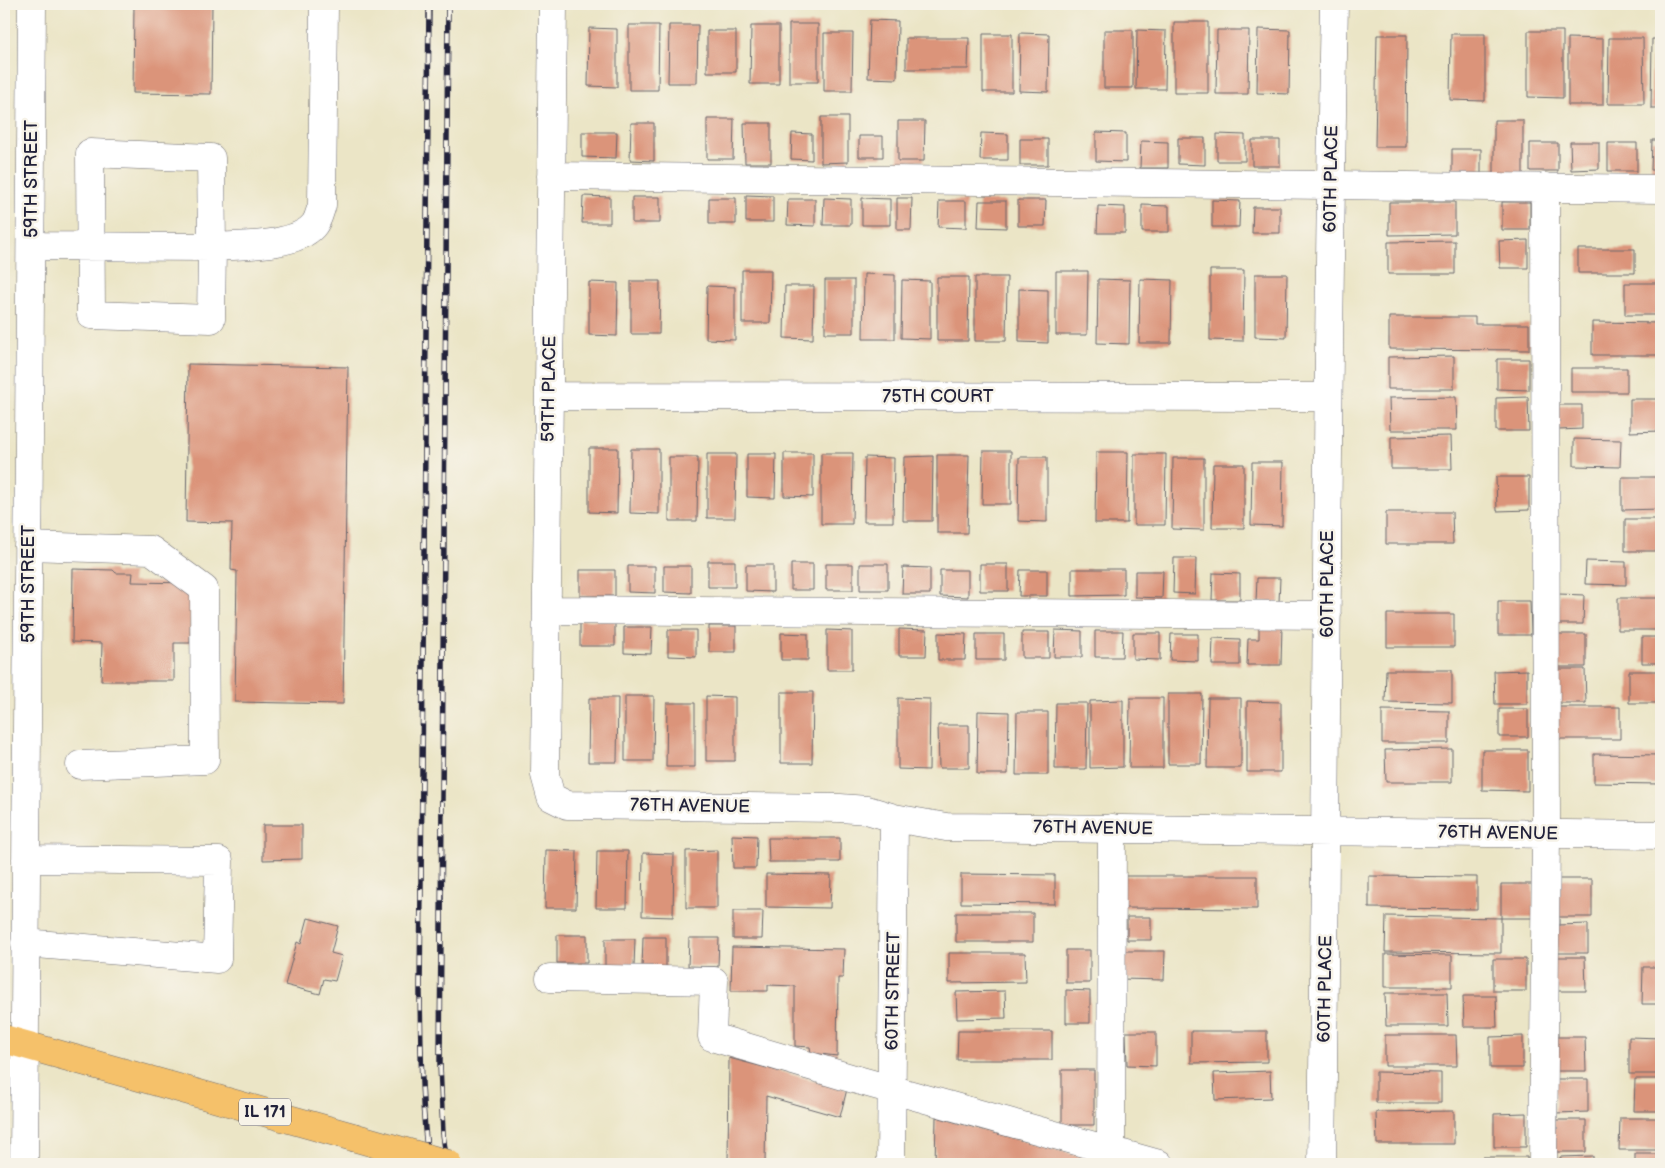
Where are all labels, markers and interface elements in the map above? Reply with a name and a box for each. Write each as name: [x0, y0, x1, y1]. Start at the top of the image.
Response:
street label: 59TH STREET: [21, 120, 42, 238]
street label: 60TH PLACE: [1320, 125, 1342, 233]
street label: 59TH PLACE: [538, 336, 560, 442]
street label: 75TH COURT: [882, 386, 994, 407]
street label: 59TH STREET: [18, 525, 39, 643]
street label: 60TH PLACE: [1317, 530, 1338, 638]
street label: 76TH AVENUE: [630, 794, 750, 818]
street label: 76TH AVENUE: [1033, 816, 1153, 840]
street label: 76TH AVENUE: [1438, 821, 1558, 845]
street label: 60TH STREET: [881, 931, 905, 1051]
street label: 60TH PLACE: [1314, 935, 1336, 1043]
road number: IL 171: [239, 1098, 291, 1126]

